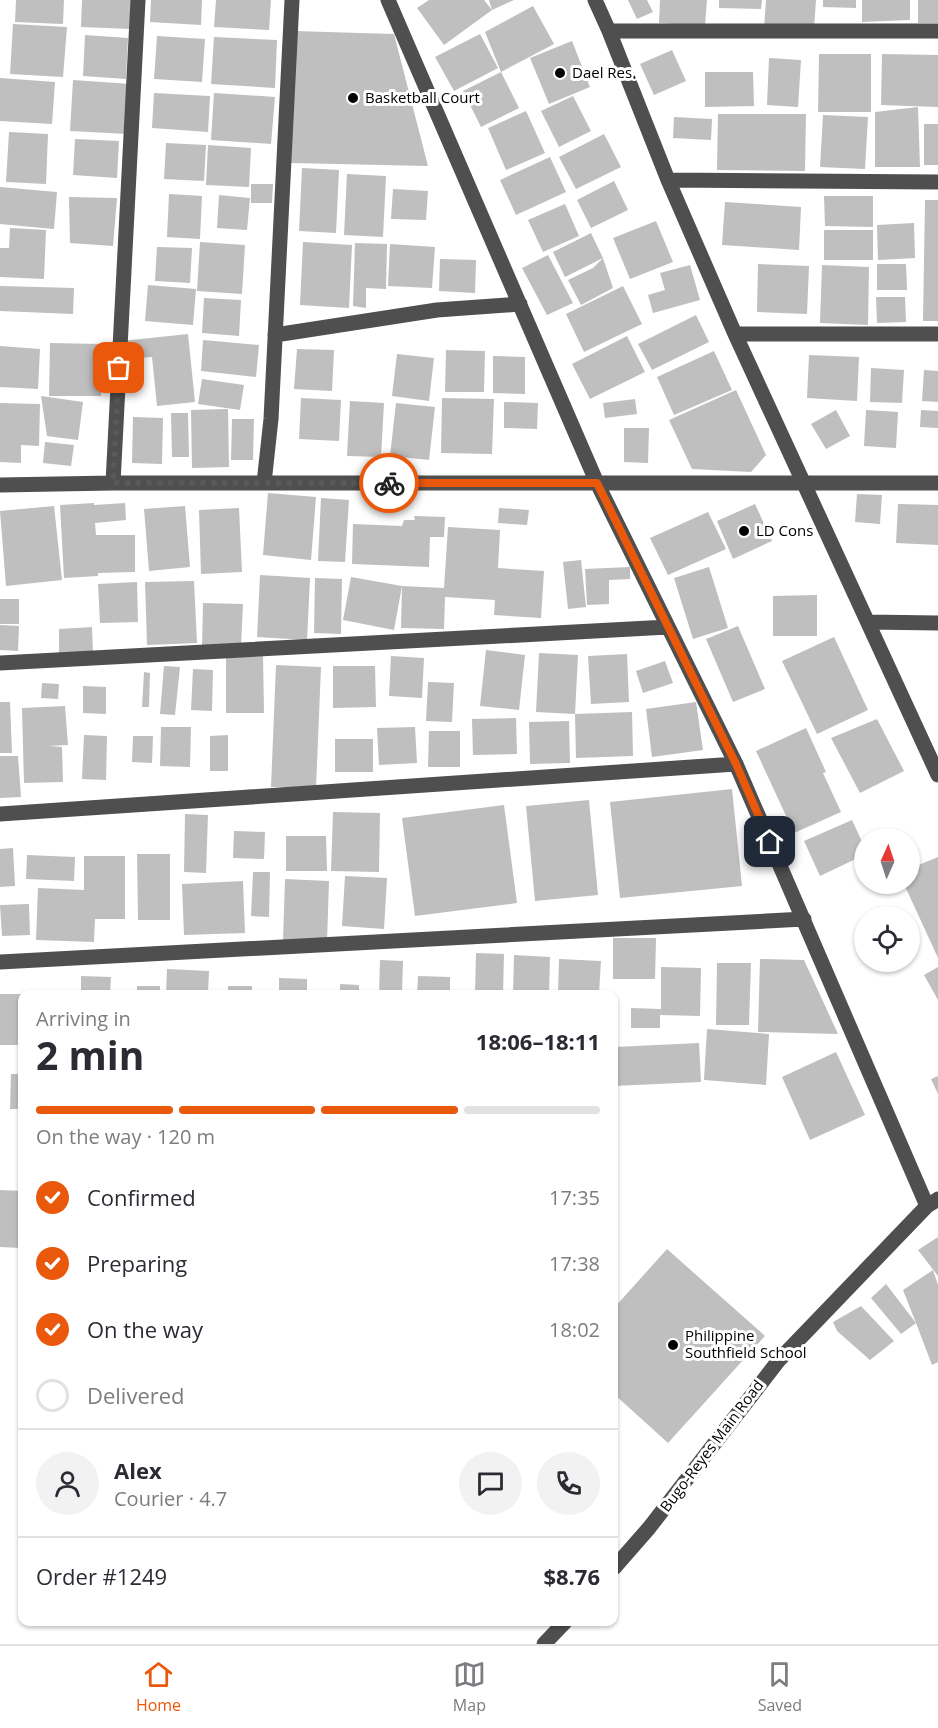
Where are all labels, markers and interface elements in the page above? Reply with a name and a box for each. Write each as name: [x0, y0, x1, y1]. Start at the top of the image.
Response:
place label: Dael Res.: [572, 62, 636, 82]
marker: Dael Res.: [553, 66, 567, 80]
place label: Basketball Court: [365, 87, 480, 107]
marker: Basketball Court: [346, 91, 360, 105]
pin: [93, 342, 144, 393]
icon: bag: [102, 351, 135, 384]
courier: [359, 453, 419, 513]
icon: bike: [373, 467, 406, 500]
place label: LD Cons: [756, 520, 813, 540]
marker: LD Cons: [737, 524, 751, 538]
pin: [744, 816, 795, 867]
icon: home: [753, 825, 786, 858]
north arrow: [854, 828, 920, 894]
map controls: [854, 828, 920, 972]
button: locate: [854, 906, 920, 972]
text: Arriving in: [36, 1005, 131, 1032]
text: 18:06–18:11: [476, 1026, 600, 1056]
text: 2 min: [36, 1028, 144, 1081]
text: On the way · 120 m: [36, 1123, 215, 1150]
icon: check: [36, 1181, 69, 1214]
text: Confirmed: [87, 1182, 196, 1212]
text: 17:35: [549, 1184, 600, 1211]
icon: check: [36, 1247, 69, 1280]
text: Preparing: [87, 1248, 187, 1278]
text: 17:38: [549, 1250, 600, 1277]
icon: check: [36, 1313, 69, 1346]
text: On the way: [87, 1314, 203, 1344]
text: 18:02: [549, 1316, 600, 1343]
place label: Philippine Southfield School: [685, 1325, 807, 1362]
marker: Philippine Southfield School: [666, 1338, 680, 1352]
street label: Bugo-Reyes Main Road: [655, 1375, 767, 1515]
text: Delivered: [87, 1380, 185, 1410]
button: person: [36, 1452, 99, 1515]
button: chat: [459, 1452, 522, 1515]
button: phone: [537, 1452, 600, 1515]
text: Alex: [114, 1455, 162, 1485]
text: Courier · 4.7: [114, 1485, 227, 1512]
text: Order #1249: [36, 1561, 167, 1591]
text: $8.76: [543, 1561, 600, 1591]
tab: Home: [136, 1658, 181, 1716]
tab: Map: [453, 1658, 486, 1716]
tab: Saved: [758, 1658, 802, 1716]

